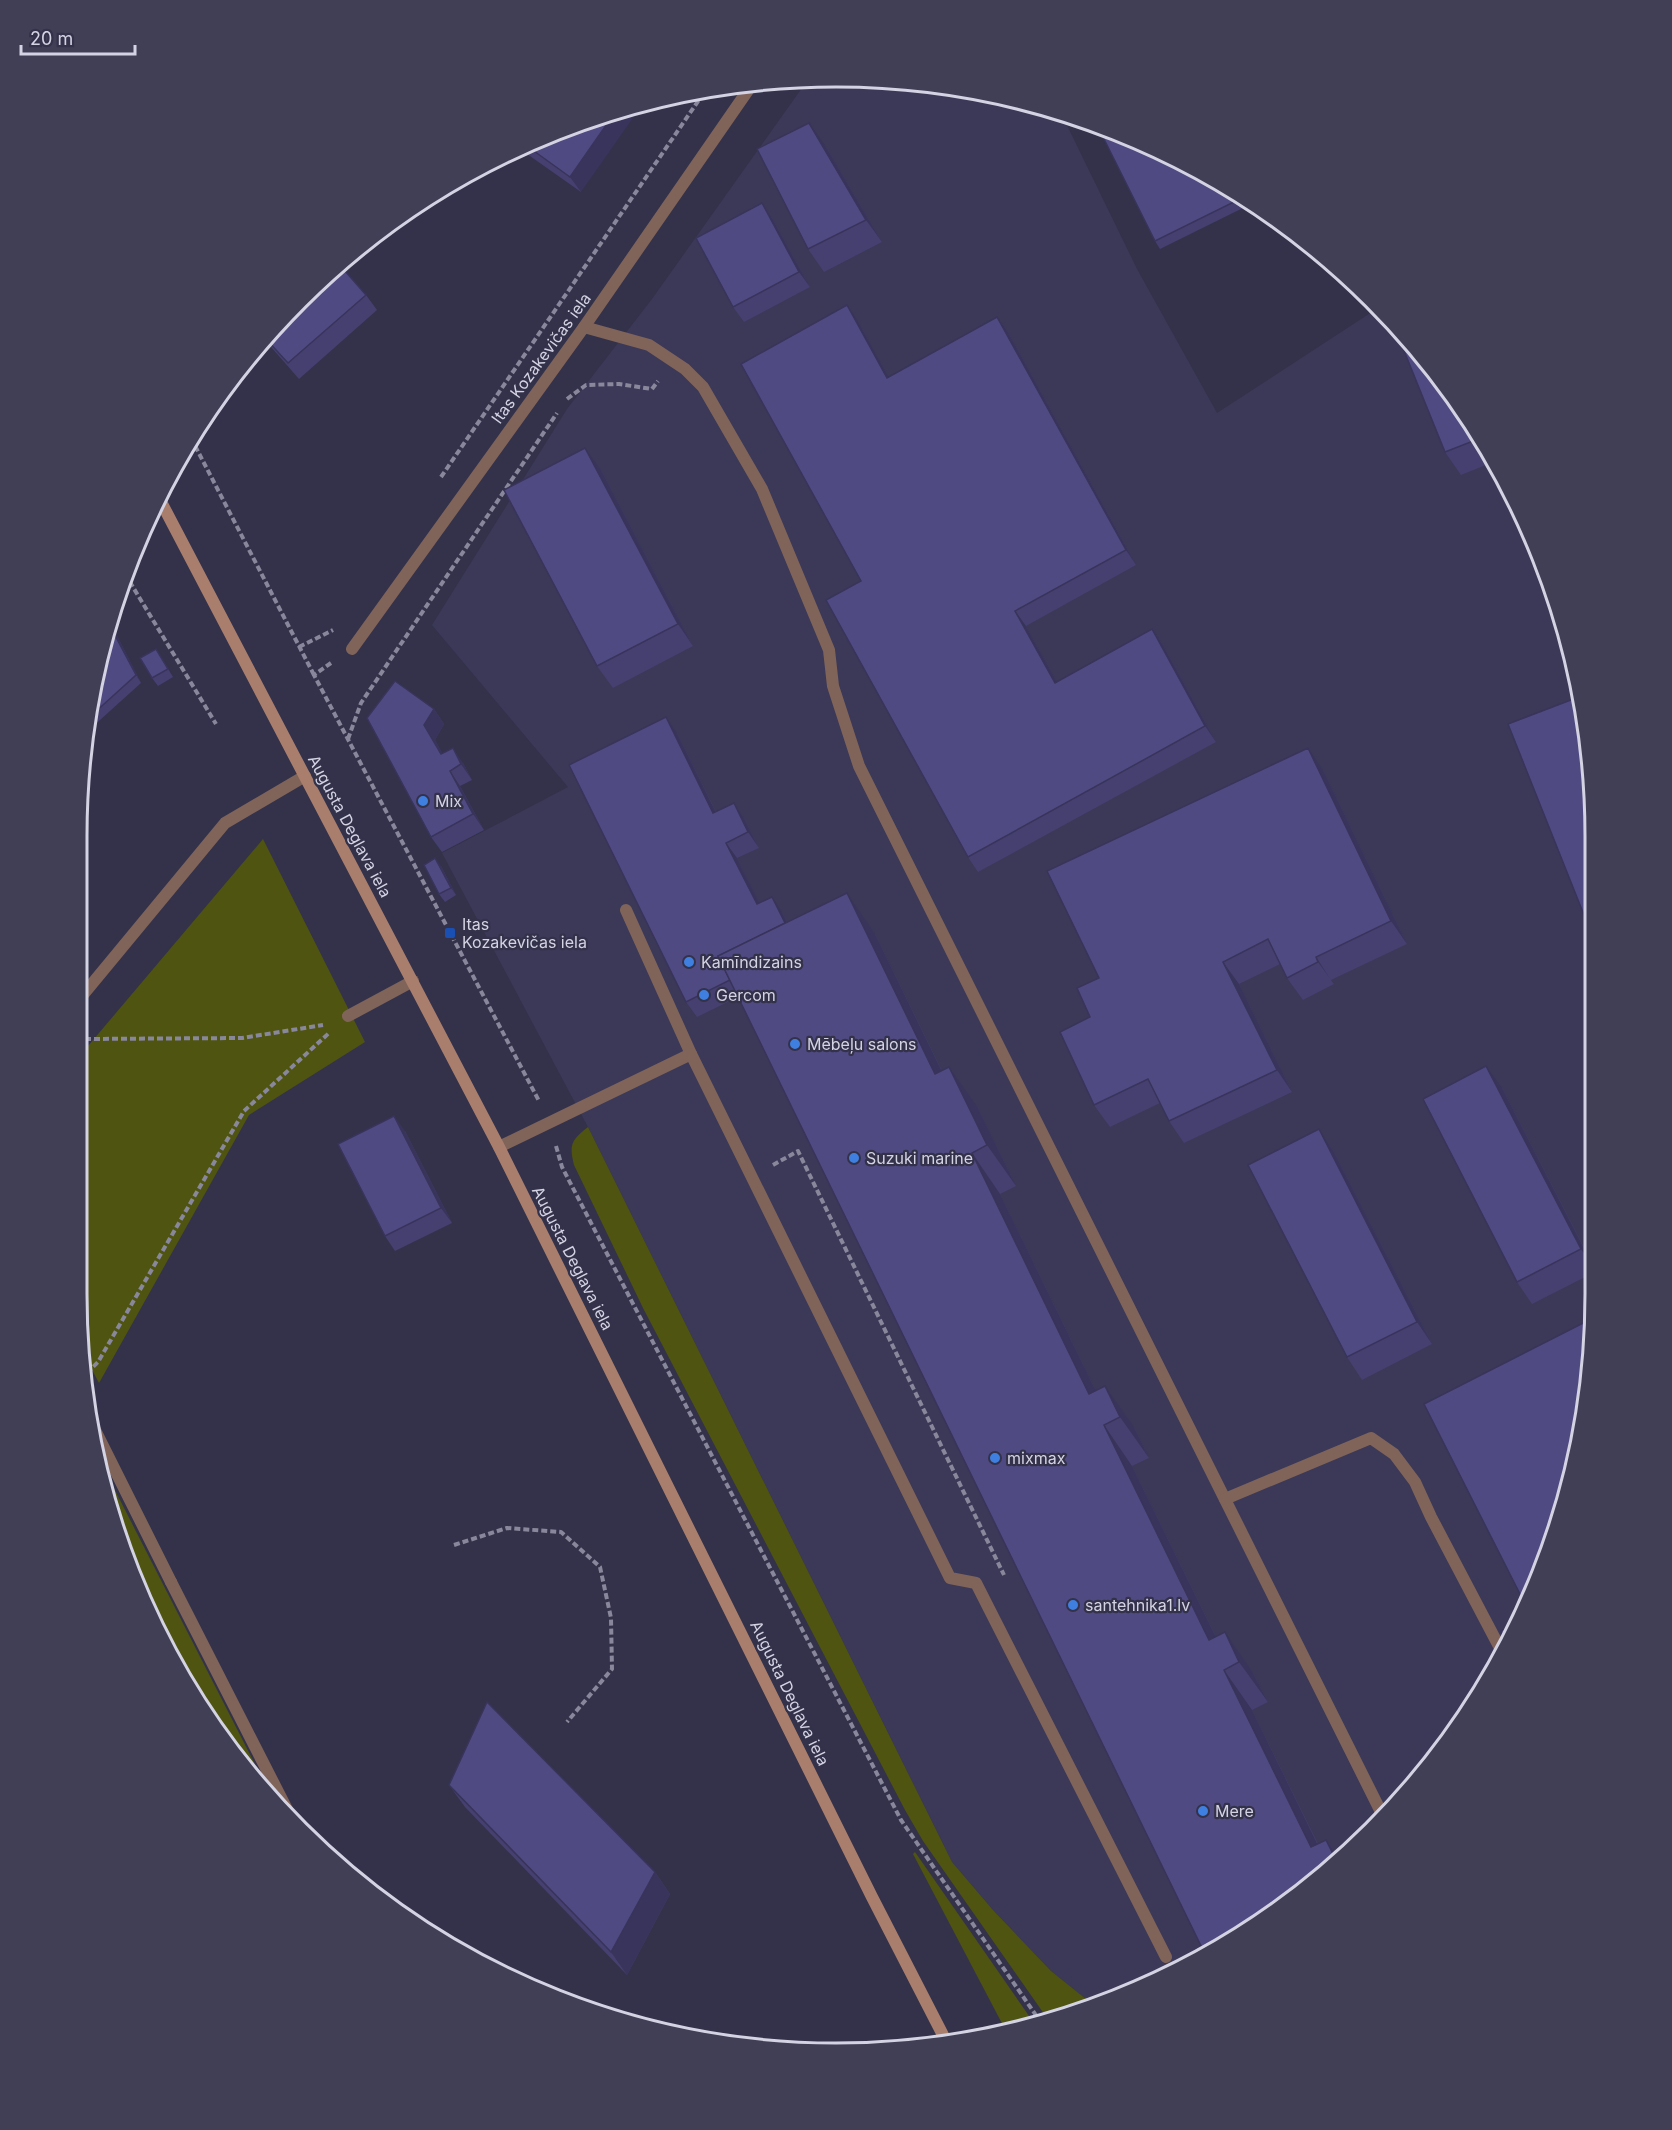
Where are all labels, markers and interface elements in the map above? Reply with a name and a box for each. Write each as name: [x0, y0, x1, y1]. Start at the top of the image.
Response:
scale bar: [21, 18, 135, 56]
text: 20 m: [30, 28, 73, 49]
street label: Itas Kozakevičas iela: [487, 289, 595, 427]
street label: Augusta Deglava iela: [304, 751, 396, 901]
place label: Mix: [435, 791, 462, 811]
marker: Mix: [416, 794, 430, 808]
place label: Itas Kozakevičas iela: [462, 914, 587, 952]
marker: Itas Kozakevičas iela: [443, 926, 457, 940]
place label: Kamīndizains: [701, 952, 802, 972]
marker: Kamīndizains: [682, 955, 696, 969]
place label: Gercom: [716, 985, 776, 1005]
marker: Gercom: [697, 988, 711, 1002]
place label: Mēbeļu salons: [807, 1034, 917, 1054]
marker: Mēbeļu salons: [788, 1037, 802, 1051]
place label: Suzuki marine: [866, 1148, 973, 1168]
marker: Suzuki marine: [847, 1151, 861, 1165]
street label: Augusta Deglava iela: [528, 1183, 618, 1333]
place label: mixmax: [1007, 1448, 1066, 1468]
marker: mixmax: [988, 1451, 1002, 1465]
place label: santehnika1.lv: [1085, 1595, 1190, 1615]
marker: santehnika1.lv: [1066, 1598, 1080, 1612]
street label: Augusta Deglava iela: [746, 1617, 834, 1769]
place label: Mere: [1215, 1801, 1254, 1821]
marker: Mere: [1196, 1804, 1210, 1818]

